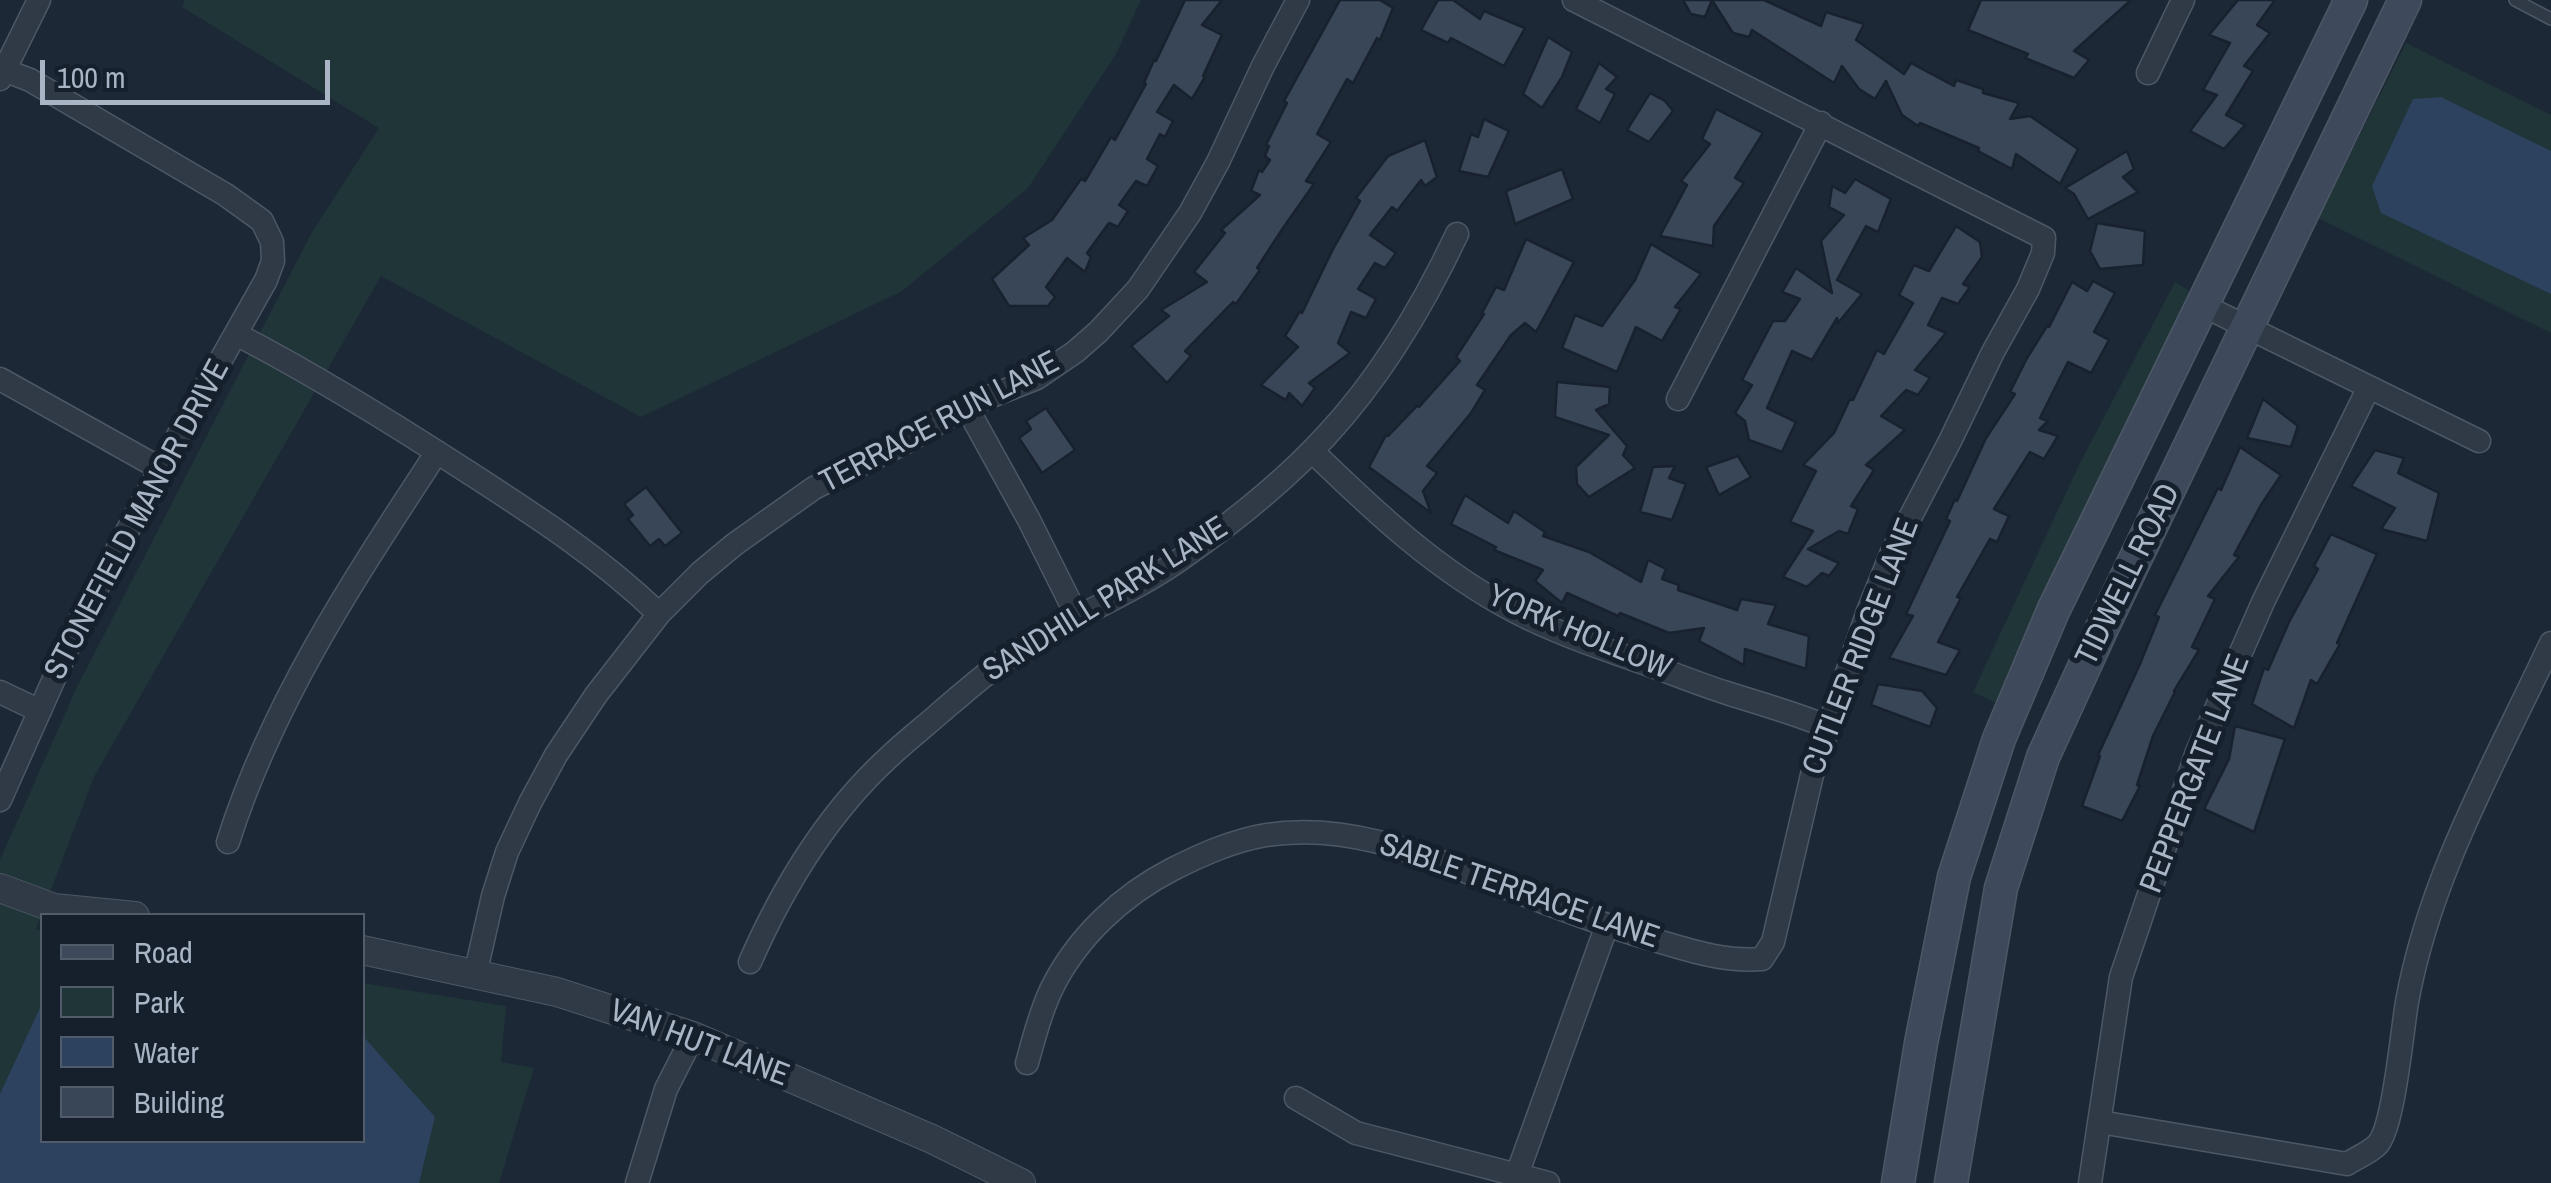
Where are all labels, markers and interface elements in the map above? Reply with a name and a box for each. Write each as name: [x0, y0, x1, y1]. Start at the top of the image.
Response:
scale bar: [45, 40, 335, 102]
text: 100 m: [57, 57, 125, 97]
street label: TERRACE RUN LANE: [814, 344, 1066, 502]
street label: STONEFIELD MANOR DRIVE: [37, 353, 239, 687]
street label: TIDWELL ROAD: [2069, 478, 2189, 672]
street label: SANDHILL PARK LANE: [977, 509, 1235, 691]
street label: CUTLER RIDGE LANE: [1795, 514, 1929, 780]
street label: YORK HOLLOW: [1482, 577, 1676, 689]
street label: PEPPERGATE LANE: [2133, 650, 2259, 898]
street label: SABLE TERRACE LANE: [1374, 826, 1664, 958]
legend: [40, 913, 365, 1143]
text: Road: [134, 932, 193, 972]
text: Park: [134, 982, 185, 1022]
street label: VAN HUT LANE: [604, 992, 794, 1096]
text: Water: [134, 1032, 199, 1072]
text: Building: [134, 1082, 224, 1122]

